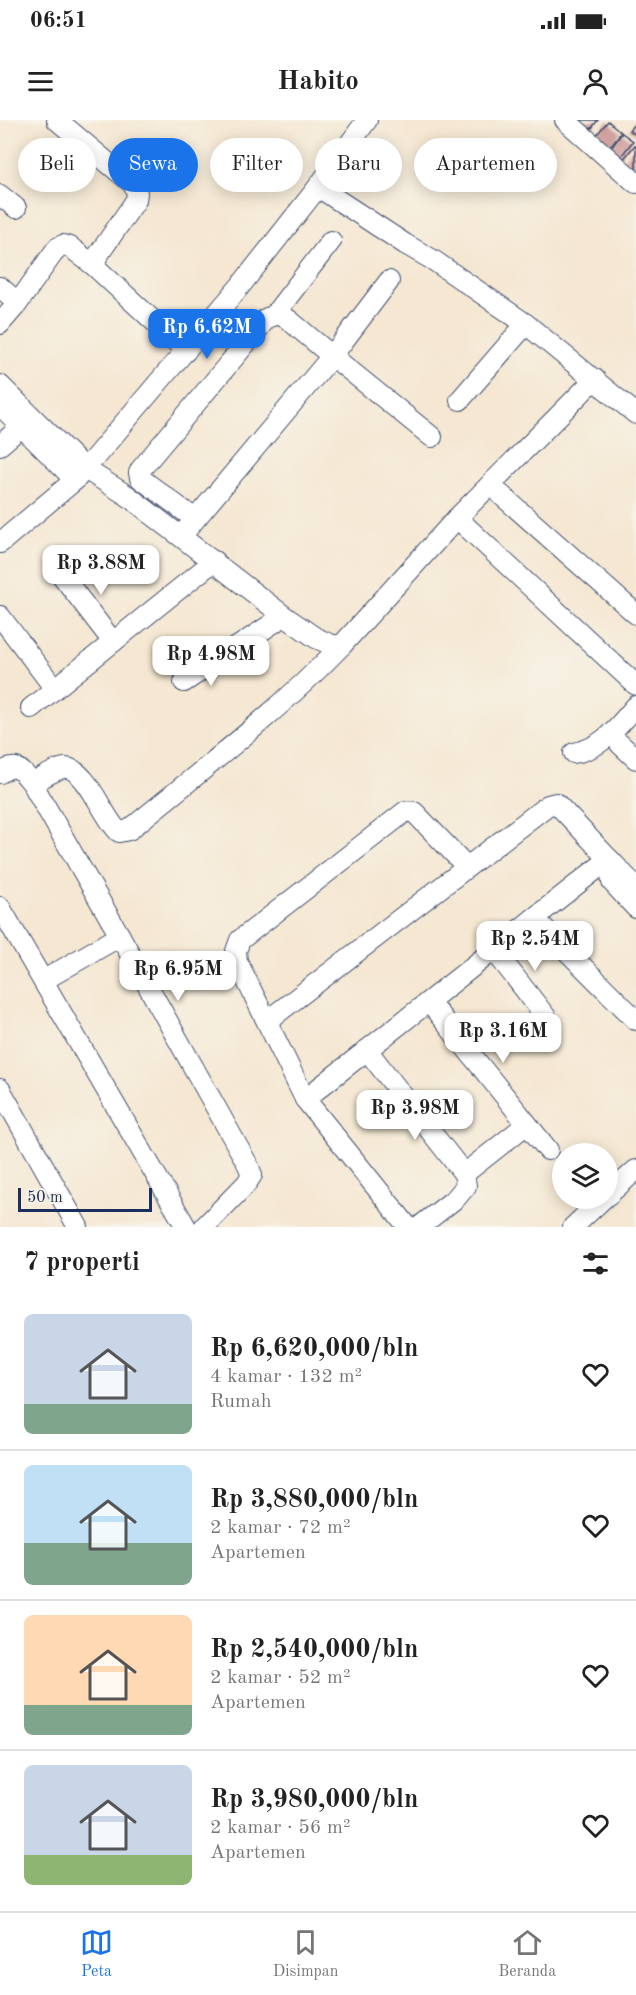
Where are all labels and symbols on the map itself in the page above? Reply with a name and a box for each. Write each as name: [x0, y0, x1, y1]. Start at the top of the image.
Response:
pin: Rp 6.62M: [145, 309, 269, 360]
pin: Rp 3.88M: [39, 545, 163, 596]
pin: Rp 4.98M: [149, 636, 273, 687]
pin: Rp 2.54M: [473, 921, 597, 972]
pin: Rp 6.95M: [116, 951, 240, 1002]
pin: Rp 3.16M: [441, 1013, 565, 1064]
pin: Rp 3.98M: [353, 1090, 477, 1141]
scale bar: [18, 1185, 152, 1212]

